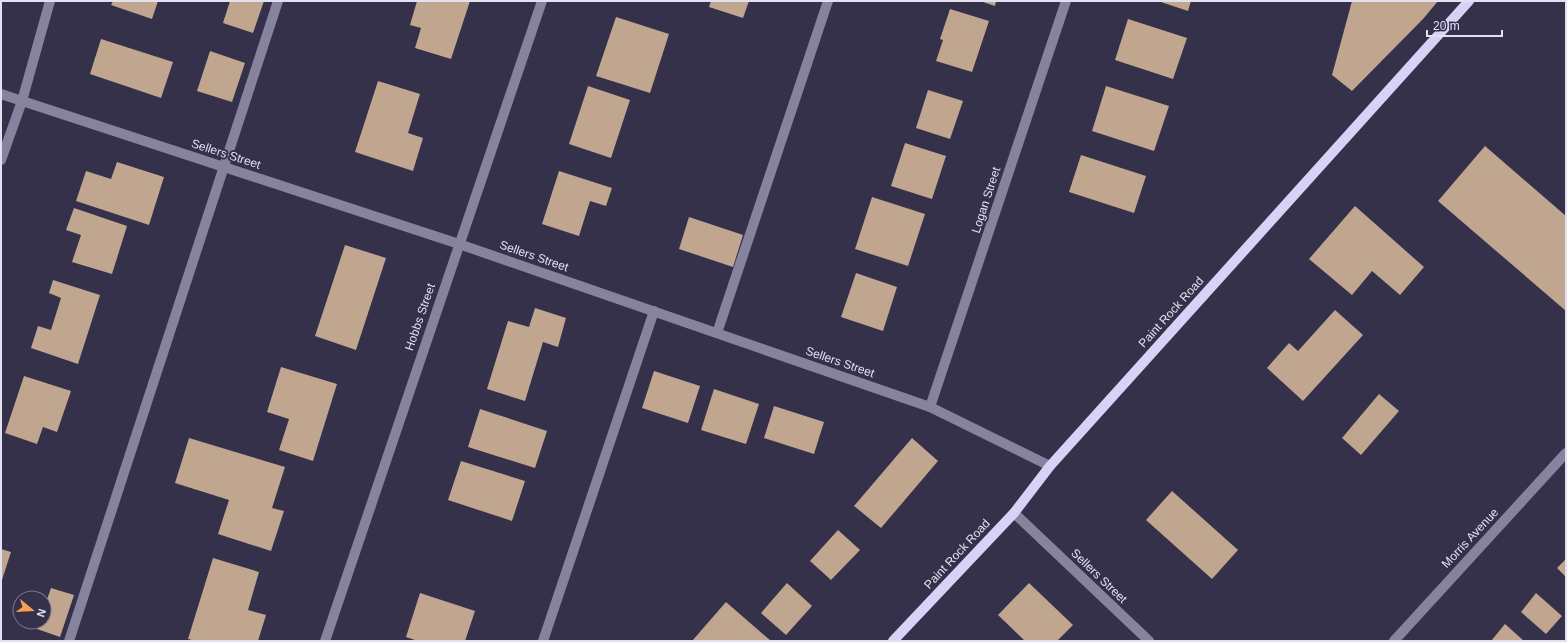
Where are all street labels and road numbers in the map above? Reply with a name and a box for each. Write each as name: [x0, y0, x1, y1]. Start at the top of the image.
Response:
street label: Sellers Street: [190, 136, 263, 172]
street label: Logan Street: [969, 165, 1003, 235]
street label: Sellers Street: [498, 238, 571, 275]
street label: Paint Rock Road: [1136, 274, 1206, 350]
street label: Hobbs Street: [402, 281, 438, 352]
street label: Sellers Street: [804, 344, 877, 381]
street label: Morris Avenue: [1439, 505, 1501, 571]
street label: Paint Rock Road: [921, 516, 993, 592]
street label: Sellers Street: [1068, 546, 1130, 607]

